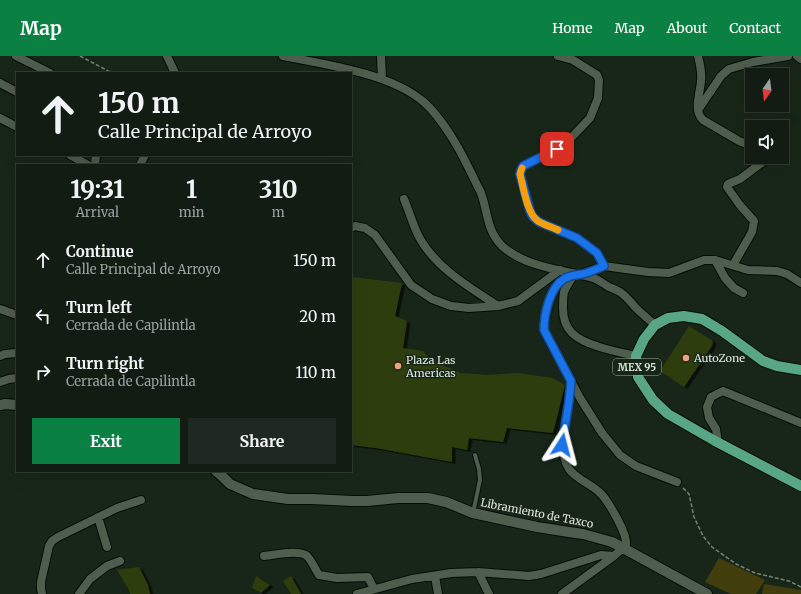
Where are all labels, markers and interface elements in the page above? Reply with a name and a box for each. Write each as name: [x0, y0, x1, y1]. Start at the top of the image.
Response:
text: Map: [20, 16, 62, 40]
text: Home: [552, 19, 593, 37]
text: Map: [615, 19, 644, 37]
text: About: [666, 19, 707, 37]
text: Contact: [729, 19, 781, 37]
north arrow: [745, 68, 789, 112]
map controls: [745, 68, 789, 164]
text: 150 m: [98, 85, 180, 121]
icon: ahead: [32, 88, 84, 140]
text: Calle Principal de Arroyo: [98, 120, 312, 143]
button: sound: [745, 120, 789, 164]
pin: [540, 132, 574, 166]
icon: arrive: [546, 138, 568, 160]
text: 19:31: [70, 174, 124, 205]
text: 1: [186, 174, 197, 205]
text: 310: [259, 174, 298, 205]
text: Arrival: [76, 204, 119, 221]
text: min: [179, 204, 204, 221]
text: m: [272, 204, 285, 221]
text: Continue: [66, 242, 134, 261]
icon: ahead: [32, 249, 54, 271]
text: 150 m: [293, 251, 336, 270]
text: Calle Principal de Arroyo: [66, 261, 220, 278]
text: Turn left: [66, 298, 132, 317]
icon: left: [32, 305, 54, 327]
text: 20 m: [299, 307, 336, 326]
text: Cerrada de Capilintla: [66, 317, 196, 334]
place label: AutoZone: [693, 351, 745, 365]
place label: Plaza Las Americas: [405, 353, 456, 380]
marker: AutoZone: [681, 353, 691, 363]
text: Turn right: [66, 354, 144, 373]
road number: MEX 95: [613, 359, 661, 375]
icon: right: [32, 361, 54, 383]
marker: Plaza Las Americas: [393, 361, 403, 371]
text: 110 m: [295, 363, 336, 382]
text: Cerrada de Capilintla: [66, 373, 196, 390]
button: Exit: [32, 418, 180, 464]
button: Share: [188, 418, 336, 464]
position arrow: [541, 424, 583, 466]
street label: Libramiento de Taxco: [479, 495, 595, 531]

